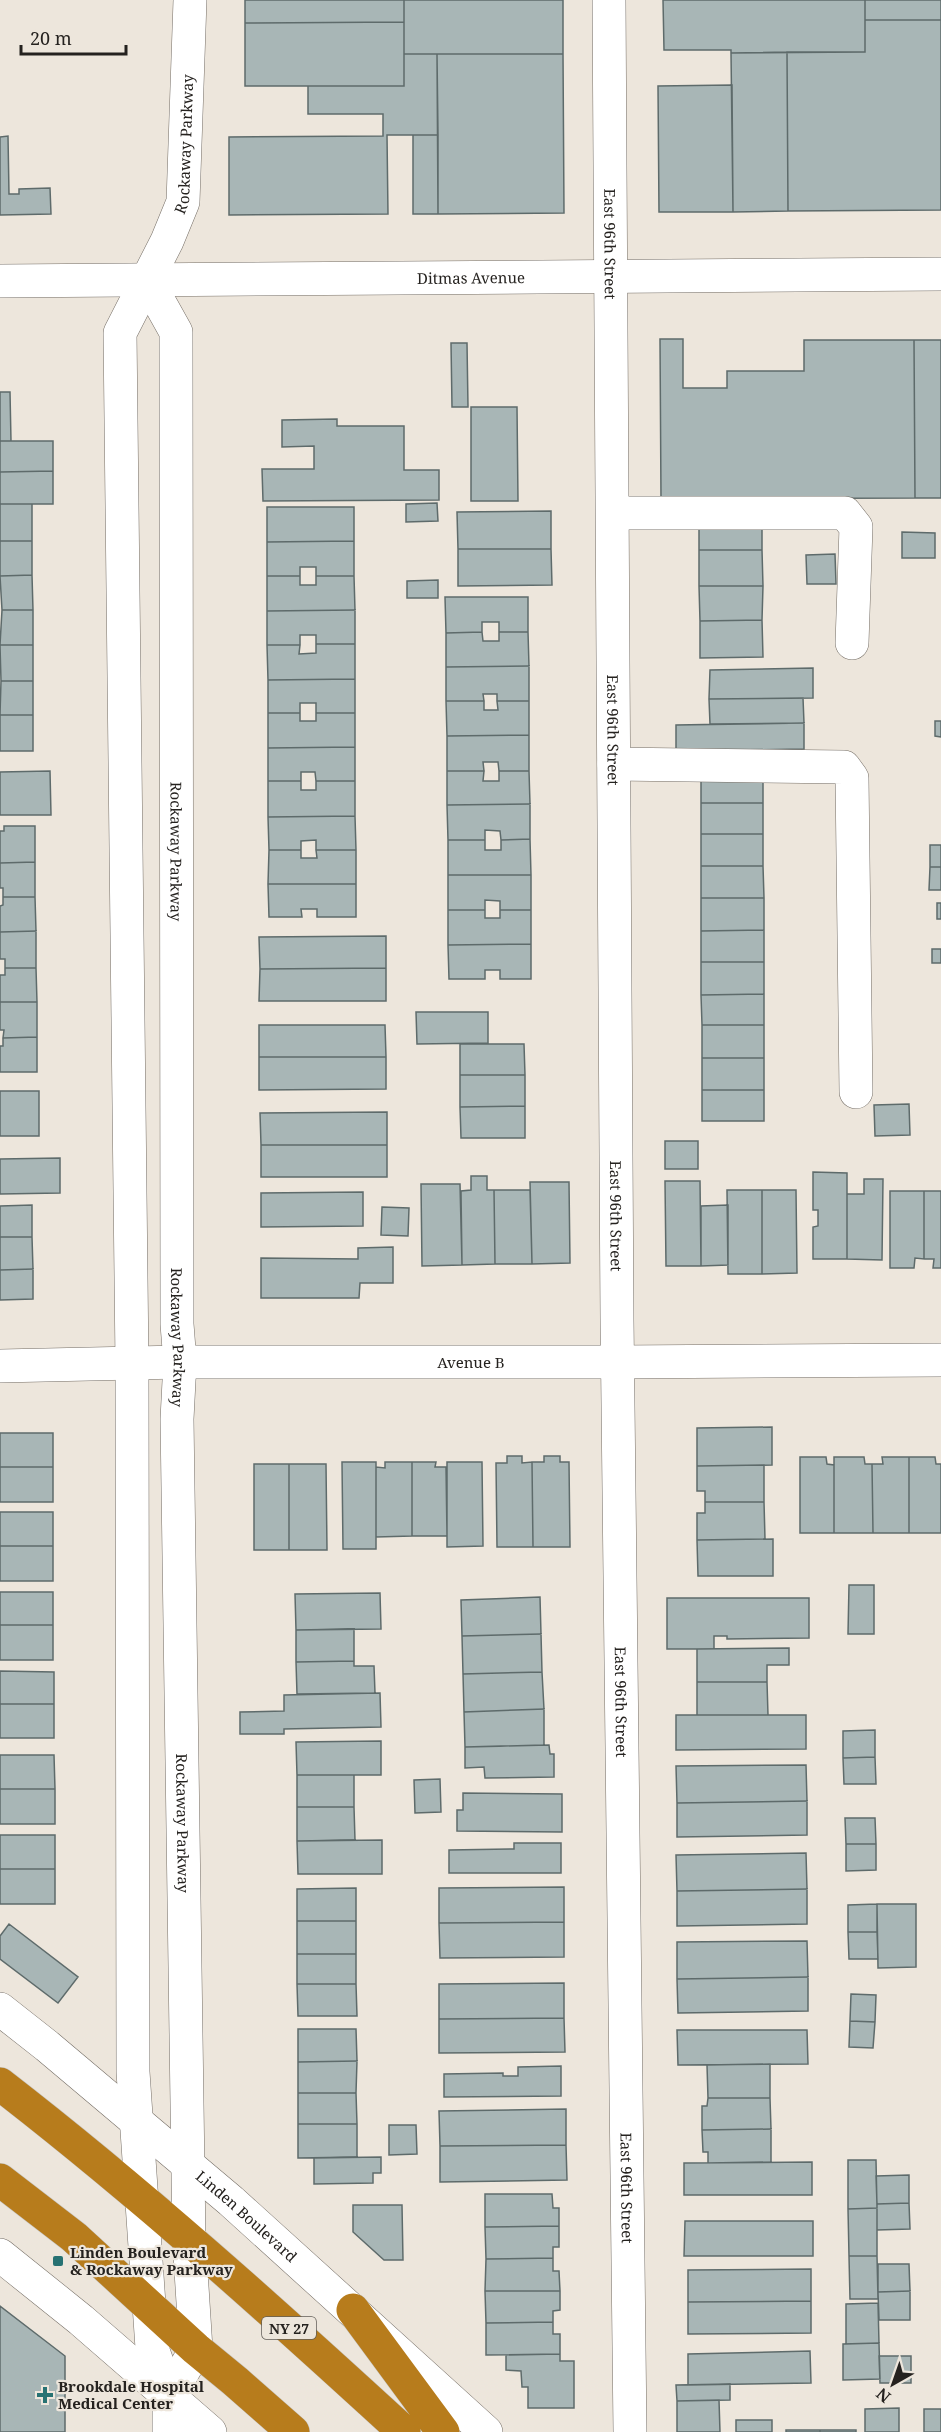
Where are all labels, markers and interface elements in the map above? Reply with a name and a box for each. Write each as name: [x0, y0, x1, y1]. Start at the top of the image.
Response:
scale bar: [21, 18, 126, 56]
text: 20 m: [30, 26, 72, 50]
street label: Rockaway Parkway: [169, 74, 197, 217]
street label: East 96th Street: [600, 188, 621, 300]
street label: Ditmas Avenue: [417, 267, 525, 288]
street label: East 96th Street: [603, 674, 624, 786]
street label: Rockaway Parkway: [166, 782, 187, 922]
street label: East 96th Street: [606, 1160, 627, 1272]
street label: Rockaway Parkway: [167, 1268, 190, 1408]
street label: Avenue B: [437, 1352, 505, 1372]
street label: East 96th Street: [611, 1646, 632, 1758]
street label: Rockaway Parkway: [172, 1753, 194, 1894]
street label: East 96th Street: [617, 2132, 638, 2244]
street label: Linden Boulevard: [192, 2166, 301, 2266]
place label: Linden Boulevard & Rockaway Parkway: [70, 2242, 233, 2279]
marker: Linden Boulevard & Rockaway Parkway: [51, 2254, 65, 2268]
road number: NY 27: [262, 2317, 316, 2339]
north arrow: [863, 2354, 923, 2414]
place label: Brookdale Hospital Medical Center: [58, 2376, 205, 2413]
text: N: [871, 2383, 895, 2408]
marker: Brookdale Hospital Medical Center: [36, 2386, 54, 2404]

